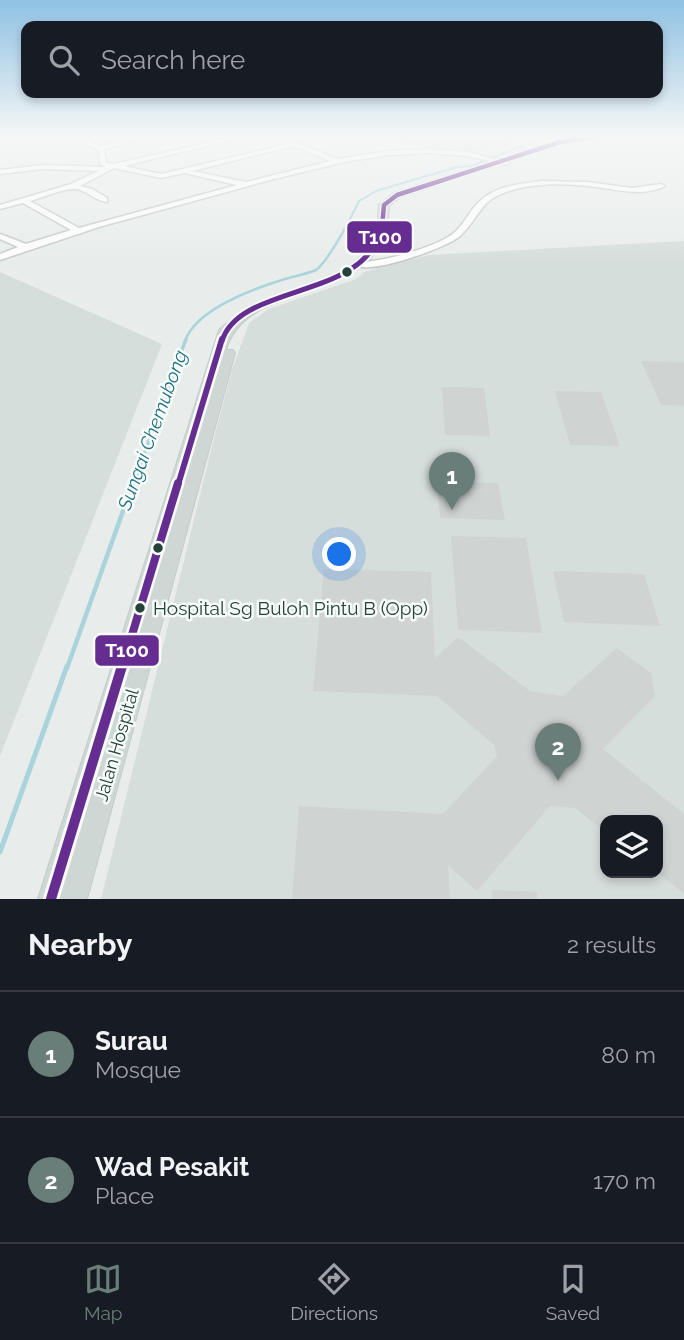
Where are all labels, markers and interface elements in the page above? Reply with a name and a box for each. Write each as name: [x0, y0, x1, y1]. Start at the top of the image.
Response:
search box: [21, 21, 663, 98]
icon: search: [45, 41, 83, 79]
text: Search here: [101, 45, 245, 75]
line badge: T100: [346, 220, 413, 254]
text: T100: [358, 226, 402, 248]
unlabelled marker: [340, 265, 354, 279]
water label: Sungai Chemubong: [112, 347, 191, 514]
pin: 1: [429, 452, 475, 510]
your location: [322, 537, 356, 571]
unlabelled marker: [151, 541, 165, 555]
place label: Hospital Sg Buloh Pintu B (Opp): [153, 597, 428, 619]
marker: Hospital Sg Buloh Pintu B (Opp): [133, 601, 147, 615]
line badge: T100: [94, 634, 160, 667]
text: T100: [105, 639, 149, 661]
street label: Jalan Hospital: [90, 686, 143, 804]
pin: 2: [535, 723, 581, 781]
map controls: [600, 815, 663, 878]
button: layers: [600, 815, 663, 878]
text: Nearby: [28, 927, 132, 962]
text: 2 results: [567, 931, 656, 958]
text: Surau: [95, 1026, 168, 1056]
text: 1: [45, 1041, 57, 1068]
text: 80 m: [601, 1041, 656, 1068]
text: Mosque: [95, 1056, 181, 1083]
text: Wad Pesakit: [95, 1152, 249, 1182]
text: 2: [45, 1167, 57, 1194]
text: 170 m: [593, 1167, 656, 1194]
text: Place: [95, 1182, 154, 1209]
tab: Map: [84, 1260, 123, 1324]
tab: Directions: [290, 1260, 378, 1324]
tab: Saved: [546, 1260, 600, 1324]

